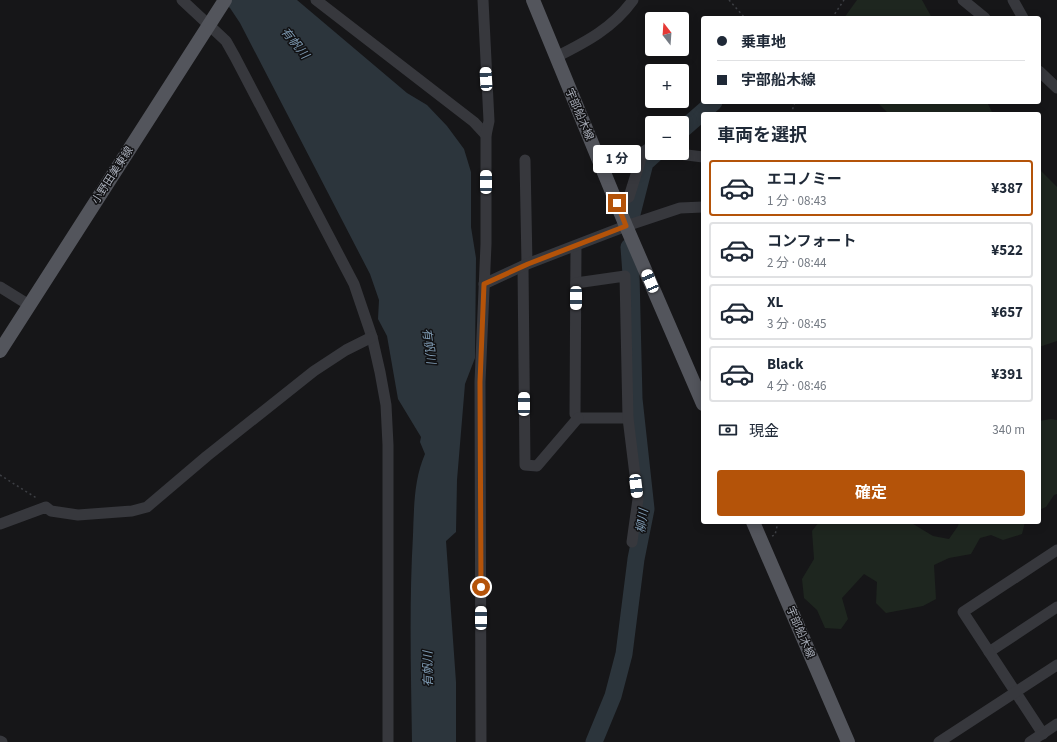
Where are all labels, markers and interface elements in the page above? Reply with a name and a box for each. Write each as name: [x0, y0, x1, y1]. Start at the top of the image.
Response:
north arrow: [645, 12, 689, 56]
map controls: [645, 12, 689, 160]
water label: 有帆川: [277, 24, 314, 64]
text: 乗車地: [741, 32, 786, 53]
button: +: [645, 64, 689, 108]
car: [479, 67, 493, 91]
text: 宇部船木線: [741, 70, 816, 91]
street label: 宇部船木線: [562, 86, 597, 142]
button: −: [645, 116, 689, 160]
text: 車両を選択: [717, 123, 807, 148]
street label: 小野田美東線: [88, 144, 137, 207]
callout: 1 分: [593, 145, 641, 173]
text: 1 分: [606, 150, 628, 168]
text: エコノミー: [767, 169, 842, 190]
car: [480, 170, 492, 194]
icon: car: [719, 170, 755, 206]
text: ¥387: [991, 178, 1023, 199]
text: 1 分 · 08:43: [767, 192, 827, 210]
route end: [608, 194, 626, 212]
text: コンフォート: [767, 231, 857, 252]
icon: car: [719, 232, 755, 268]
text: ¥522: [991, 240, 1023, 261]
text: 2 分 · 08:44: [767, 254, 827, 272]
car: [640, 268, 660, 294]
car: [570, 286, 582, 310]
text: XL: [767, 292, 783, 313]
icon: car: [719, 294, 755, 330]
text: ¥657: [991, 302, 1023, 323]
text: 3 分 · 08:45: [767, 315, 827, 333]
water label: 有帆川: [418, 327, 440, 367]
text: Black: [767, 354, 804, 375]
icon: car: [719, 356, 755, 392]
text: ¥391: [991, 364, 1023, 385]
text: 4 分 · 08:46: [767, 377, 827, 395]
car: [518, 392, 530, 416]
icon: cash: [717, 419, 739, 441]
text: 現金: [749, 421, 779, 442]
text: 340 m: [992, 421, 1025, 439]
button: 確定: [717, 470, 1025, 516]
car: [629, 473, 643, 499]
water label: 柳川: [632, 506, 653, 534]
route start: [472, 578, 490, 596]
street label: 宇部船木線: [783, 604, 818, 660]
car: [475, 606, 487, 630]
water label: 有帆川: [420, 649, 437, 687]

